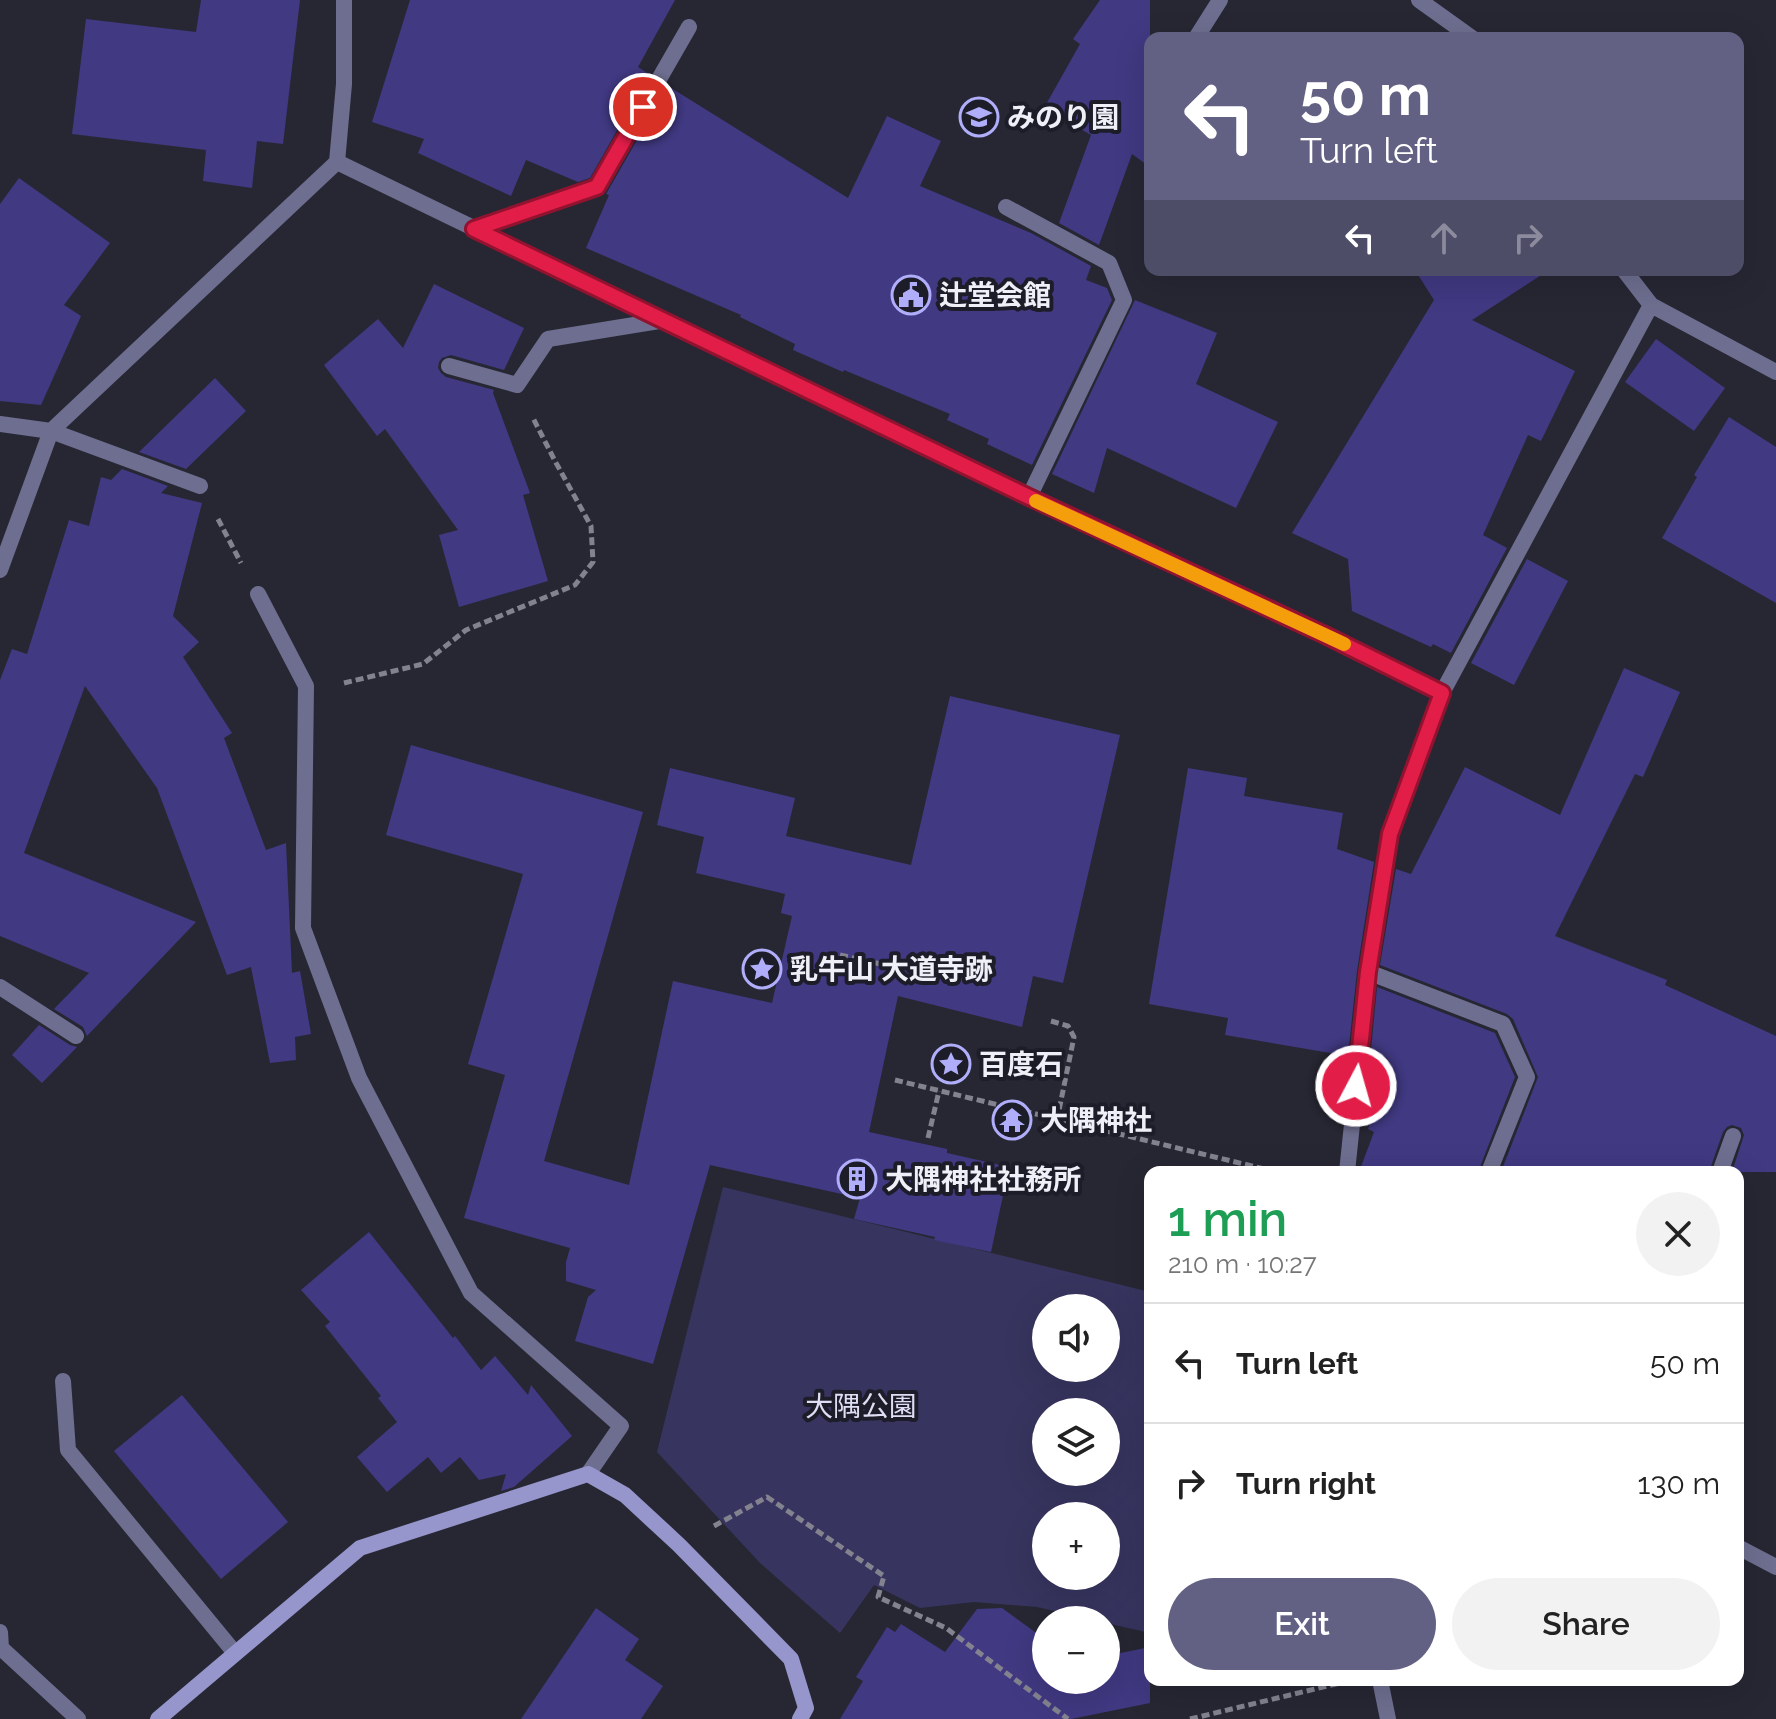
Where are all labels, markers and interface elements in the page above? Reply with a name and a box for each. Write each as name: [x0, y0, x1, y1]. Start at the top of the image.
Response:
text: 50 m: [1300, 62, 1431, 128]
icon: left: [1168, 64, 1272, 168]
pin: [609, 73, 677, 141]
icon: arrive: [621, 85, 665, 129]
school or university icon: みのり園: [958, 96, 1000, 138]
place label: みのり園: [1007, 101, 1119, 134]
text: Turn left: [1300, 129, 1438, 171]
icon: left: [1338, 216, 1382, 260]
icon: ahead: [1422, 216, 1466, 260]
icon: right: [1506, 216, 1550, 260]
public building icon: 辻堂会館: [890, 274, 932, 316]
place label: 辻堂会館: [939, 279, 1051, 312]
place icon: 乳牛山 大道寺跡: [741, 948, 783, 990]
place label: 乳牛山 大道寺跡: [790, 953, 993, 986]
place icon: 百度石: [930, 1043, 972, 1085]
position arrow: [1314, 1044, 1398, 1128]
place label: 百度石: [979, 1048, 1063, 1081]
temple icon: 大隅神社: [991, 1099, 1033, 1141]
place label: 大隅神社: [1040, 1104, 1152, 1137]
building icon: 大隅神社社務所: [836, 1158, 878, 1200]
place label: 大隅神社社務所: [885, 1163, 1081, 1196]
text: 1 min: [1168, 1191, 1287, 1247]
button: close: [1636, 1192, 1720, 1276]
text: 210 m · 10:27: [1168, 1249, 1317, 1279]
map controls: [1032, 1294, 1120, 1694]
button: sound: [1032, 1294, 1120, 1382]
icon: left: [1168, 1341, 1212, 1385]
text: Turn left: [1236, 1346, 1358, 1381]
text: 50 m: [1650, 1346, 1720, 1381]
park label: 大隅公園: [805, 1390, 917, 1423]
button: layers: [1032, 1398, 1120, 1486]
icon: right: [1168, 1461, 1212, 1505]
text: Turn right: [1236, 1466, 1376, 1501]
text: 130 m: [1638, 1466, 1720, 1501]
button: +: [1032, 1502, 1120, 1590]
button: Exit: [1168, 1578, 1436, 1670]
button: Share: [1452, 1578, 1720, 1670]
button: −: [1032, 1606, 1120, 1694]

